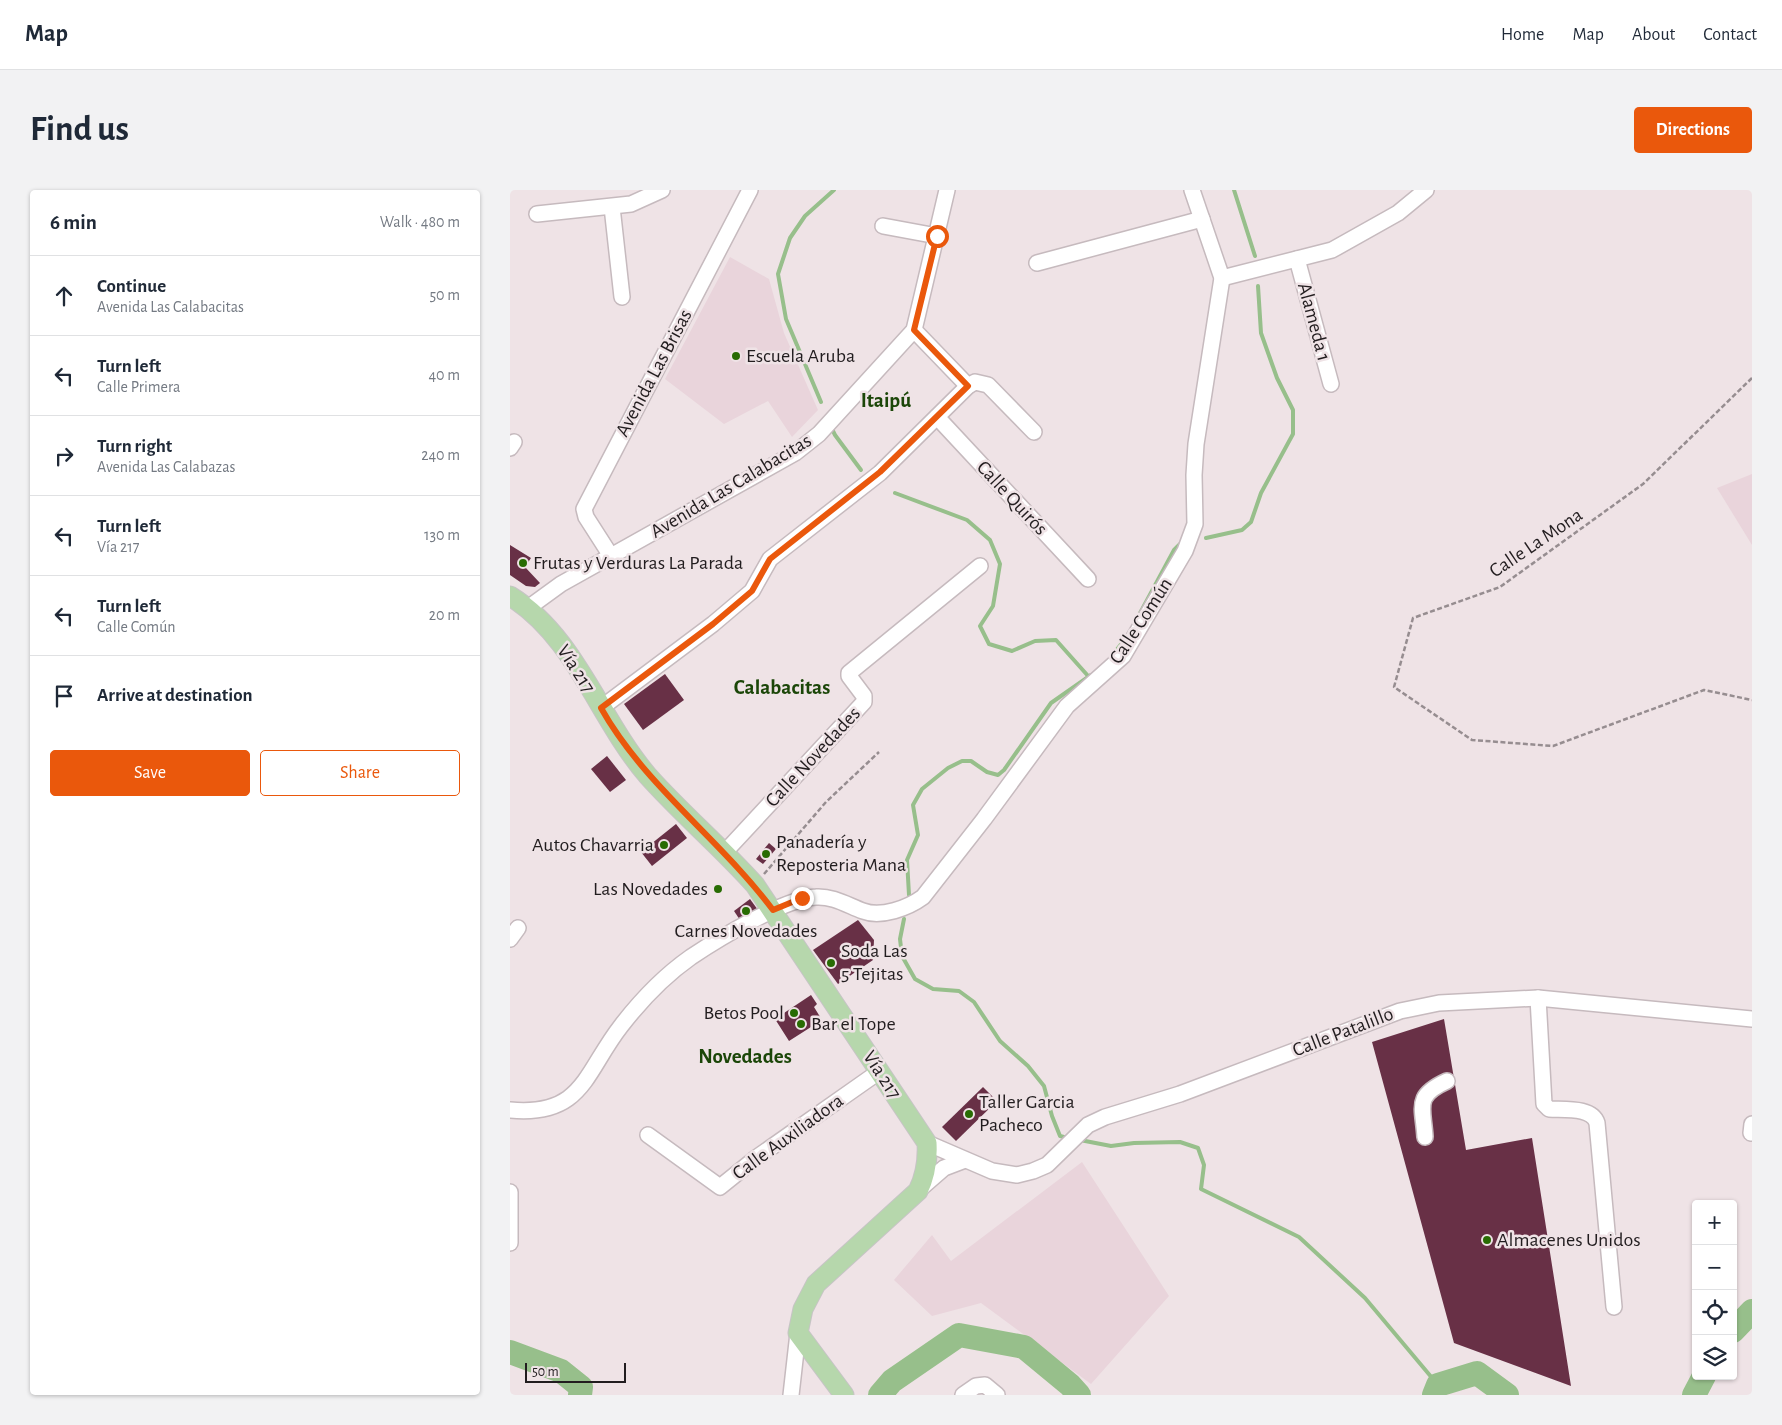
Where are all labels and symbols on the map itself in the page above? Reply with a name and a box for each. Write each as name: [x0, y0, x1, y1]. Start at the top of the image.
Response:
route start: [926, 225, 949, 248]
street label: Alameda 1: [1294, 281, 1334, 363]
street label: Avenida Las Brisas: [612, 306, 696, 440]
place label: Escuela Aruba: [746, 346, 855, 366]
marker: Escuela Aruba: [730, 350, 742, 362]
district label: Itaipú: [861, 390, 911, 411]
street label: Avenida Las Calabacitas: [647, 430, 815, 542]
street label: Calle Quirós: [973, 457, 1051, 539]
street label: Calle La Mona: [1486, 505, 1586, 581]
place label: Frutas y Verduras La Parada: [533, 553, 743, 573]
marker: Frutas y Verduras La Parada: [517, 557, 529, 569]
street label: Calle Común: [1106, 574, 1176, 668]
street label: Vía 217: [553, 641, 599, 697]
district label: Calabacitas: [734, 677, 830, 698]
street label: Calle Novedades: [762, 703, 864, 811]
place label: Panadería y Reposteria Mana: [776, 832, 906, 875]
place label: Autos Chavarria: [532, 835, 654, 855]
marker: Autos Chavarria: [658, 839, 670, 851]
marker: Panadería y Reposteria Mana: [760, 848, 772, 860]
place label: Las Novedades: [593, 879, 708, 899]
marker: Las Novedades: [712, 883, 724, 895]
route end: [791, 887, 814, 910]
marker: Carnes Novedades: [740, 905, 752, 917]
place label: Carnes Novedades: [675, 921, 817, 941]
place label: Soda Las 5 Tejitas: [841, 941, 908, 984]
marker: Soda Las 5 Tejitas: [825, 957, 837, 969]
place label: Betos Pool: [703, 1003, 784, 1023]
street label: Calle Patalillo: [1290, 1004, 1396, 1060]
marker: Betos Pool: [788, 1007, 800, 1019]
place label: Bar el Tope: [811, 1014, 896, 1034]
marker: Bar el Tope: [795, 1018, 807, 1030]
district label: Novedades: [698, 1046, 792, 1067]
street label: Vía 217: [859, 1047, 905, 1103]
street label: Calle Auxiliadora: [729, 1090, 847, 1184]
place label: Taller Garcia Pacheco: [979, 1092, 1075, 1135]
marker: Taller Garcia Pacheco: [963, 1108, 975, 1120]
place label: Almacenes Unidos: [1497, 1230, 1641, 1250]
marker: Almacenes Unidos: [1481, 1234, 1493, 1246]
scale bar: [525, 1360, 626, 1383]

